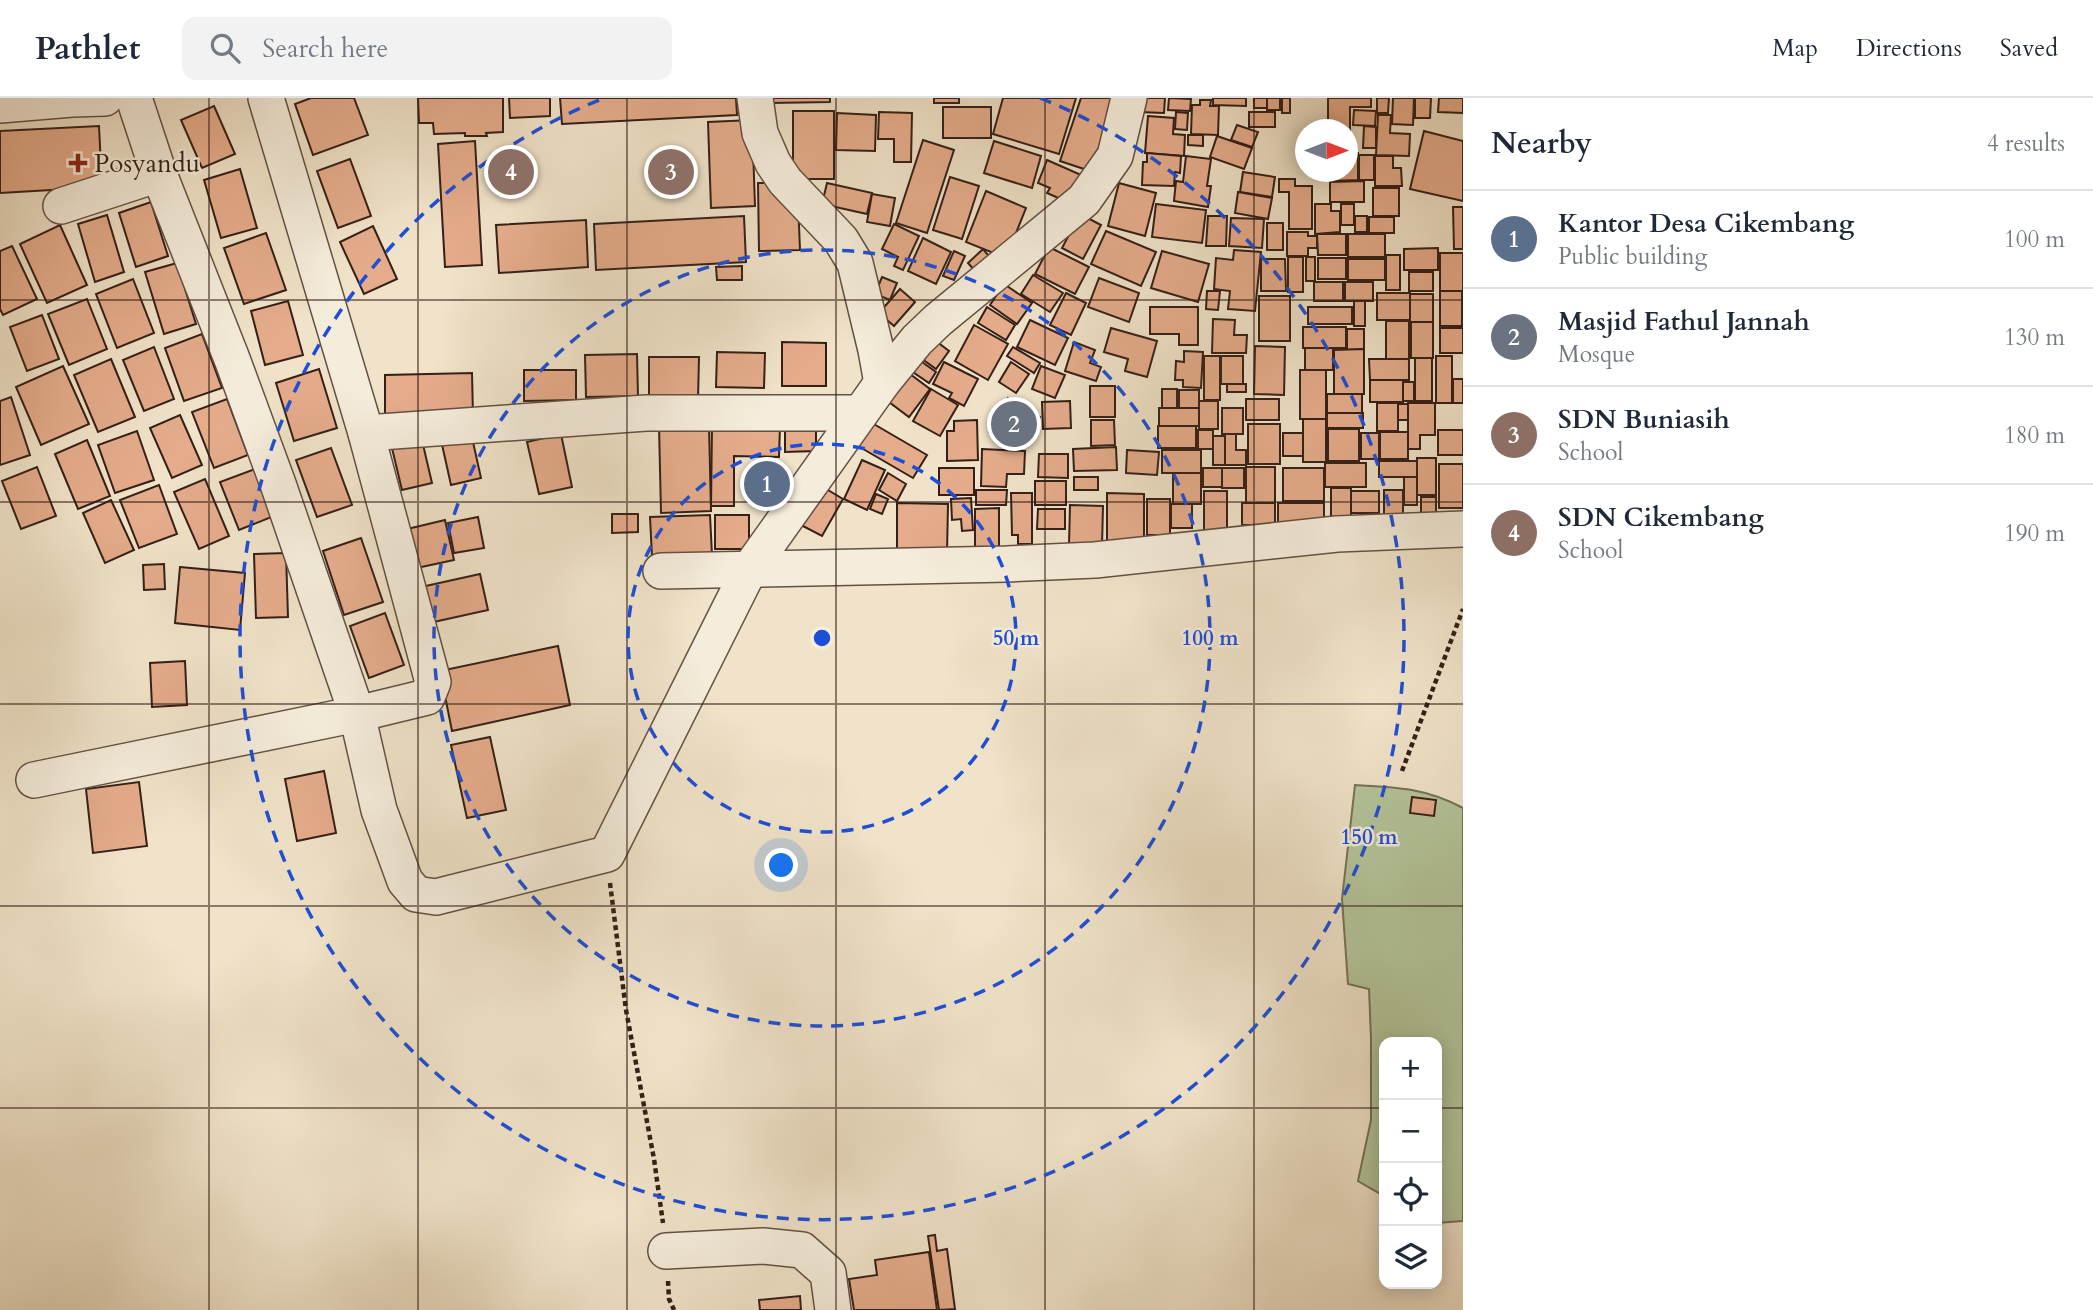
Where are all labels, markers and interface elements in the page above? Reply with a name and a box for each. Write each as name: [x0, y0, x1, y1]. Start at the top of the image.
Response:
search box: [182, 17, 672, 80]
text: Pathlet: [35, 26, 140, 71]
icon: search: [206, 29, 244, 67]
text: Search here: [262, 31, 388, 66]
text: Map: [1772, 32, 1818, 65]
text: Directions: [1856, 32, 1962, 65]
text: Saved: [2000, 32, 2058, 65]
north arrow: [1295, 119, 1358, 182]
text: Nearby: [1491, 123, 1592, 164]
text: 4 results: [1987, 128, 2065, 159]
place label: Posyandu: [94, 146, 200, 181]
pin: 4: [488, 146, 534, 198]
pin: 3: [648, 146, 694, 198]
marker: Posyandu: [68, 153, 88, 173]
text: Kantor Desa Cikembang: [1558, 206, 1854, 241]
text: 1: [1508, 224, 1520, 255]
text: 100 m: [2004, 224, 2065, 255]
text: Public building: [1558, 241, 1708, 272]
text: Masjid Fathul Jannah: [1558, 304, 1810, 339]
text: 2: [1508, 322, 1520, 353]
text: 130 m: [2004, 322, 2065, 353]
text: Mosque: [1558, 339, 1635, 370]
pin: 2: [991, 398, 1037, 450]
text: SDN Buniasih: [1558, 402, 1730, 437]
text: 3: [1508, 420, 1520, 451]
text: 180 m: [2004, 420, 2065, 451]
text: School: [1558, 437, 1623, 468]
pin: 1: [744, 458, 790, 510]
text: SDN Cikembang: [1558, 500, 1764, 535]
text: 4: [1508, 518, 1520, 549]
text: 190 m: [2004, 518, 2065, 549]
text: School: [1558, 535, 1623, 566]
text: 50 m: [993, 624, 1040, 653]
text: 100 m: [1181, 624, 1239, 653]
centre of rings: [810, 626, 834, 650]
text: 150 m: [1340, 823, 1398, 852]
your location: [764, 848, 798, 882]
map controls: [1379, 1037, 1442, 1289]
button: +: [1379, 1037, 1442, 1100]
button: −: [1379, 1100, 1442, 1163]
button: locate: [1379, 1163, 1442, 1226]
button: layers: [1379, 1226, 1442, 1289]

